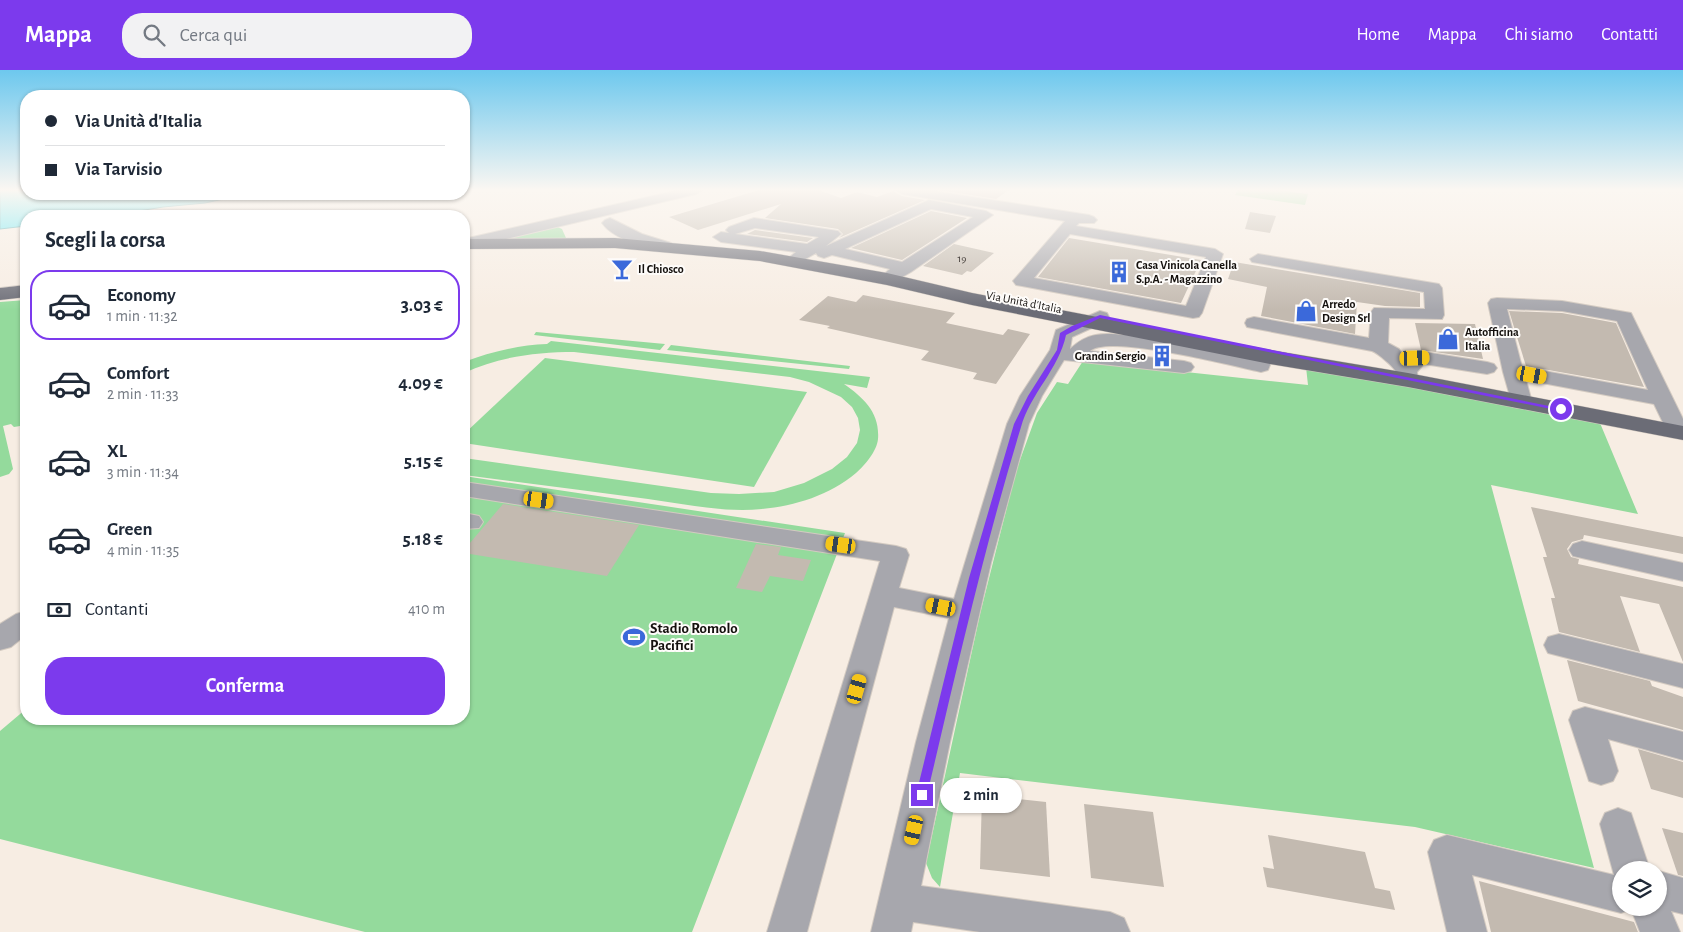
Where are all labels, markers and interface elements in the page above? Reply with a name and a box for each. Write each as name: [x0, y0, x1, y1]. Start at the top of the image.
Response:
search box: [122, 13, 472, 58]
icon: search: [140, 21, 168, 49]
text: Mappa: [25, 23, 92, 47]
text: Cerca qui: [180, 26, 247, 45]
text: Home: [1356, 26, 1400, 44]
text: Mappa: [1428, 26, 1477, 44]
text: Chi siamo: [1505, 26, 1573, 44]
text: Contatti: [1601, 26, 1658, 44]
text: Via Unità d'Italia: [75, 112, 202, 131]
text: Via Tarvisio: [75, 160, 162, 179]
text: Scegli la corsa: [45, 229, 166, 251]
house number: 19: [958, 253, 966, 264]
bar icon: Il Chiosco: [609, 256, 635, 282]
building icon: Casa Vinicola Canella S.p.A. - Magazzino: [1106, 259, 1132, 285]
place label: Casa Vinicola Canella S.p.A. - Magazzino: [1136, 259, 1237, 285]
place label: Il Chiosco: [638, 263, 684, 275]
icon: car: [47, 283, 92, 328]
text: Economy: [107, 286, 176, 305]
street label: Via Unità d'Italia: [985, 289, 1063, 315]
text: 3.03 €: [401, 296, 443, 315]
shop icon: Arredo Design Srl: [1293, 298, 1319, 324]
place label: Arredo Design Srl: [1322, 298, 1370, 324]
text: 1 min · 11:32: [107, 308, 178, 324]
shop icon: Autofficina Italia: [1435, 326, 1461, 352]
place label: Autofficina Italia: [1465, 326, 1519, 352]
building icon: Grandin Sergio: [1149, 343, 1175, 369]
place label: Grandin Sergio: [1075, 350, 1146, 362]
car: [1399, 350, 1430, 366]
icon: car: [47, 361, 92, 406]
text: Comfort: [107, 364, 169, 383]
car: [1515, 365, 1548, 385]
text: 4.09 €: [398, 374, 443, 393]
text: 2 min · 11:33: [107, 386, 179, 402]
route start: [1550, 398, 1572, 420]
icon: car: [47, 439, 92, 484]
text: XL: [107, 442, 127, 461]
text: 5.15 €: [404, 452, 443, 471]
text: 3 min · 11:34: [107, 464, 179, 480]
car: [523, 490, 554, 510]
icon: car: [47, 517, 92, 562]
text: Green: [107, 520, 153, 539]
text: 5.18 €: [402, 530, 443, 549]
car: [825, 535, 856, 555]
text: 4 min · 11:35: [107, 542, 179, 558]
icon: cash: [45, 596, 73, 624]
car: [924, 597, 957, 617]
text: Contanti: [85, 600, 149, 619]
text: 410 m: [408, 601, 445, 617]
place label: Stadio Romolo Pacifici: [650, 621, 738, 653]
sports icon: Stadio Romolo Pacifici: [621, 624, 647, 650]
button: Conferma: [45, 657, 445, 715]
car: [845, 673, 868, 705]
callout: 2 min: [940, 778, 1022, 812]
route end: [911, 784, 933, 806]
text: 2 min: [963, 787, 999, 803]
car: [903, 814, 924, 846]
map controls: [1612, 861, 1667, 916]
button: layers: [1612, 861, 1667, 916]

